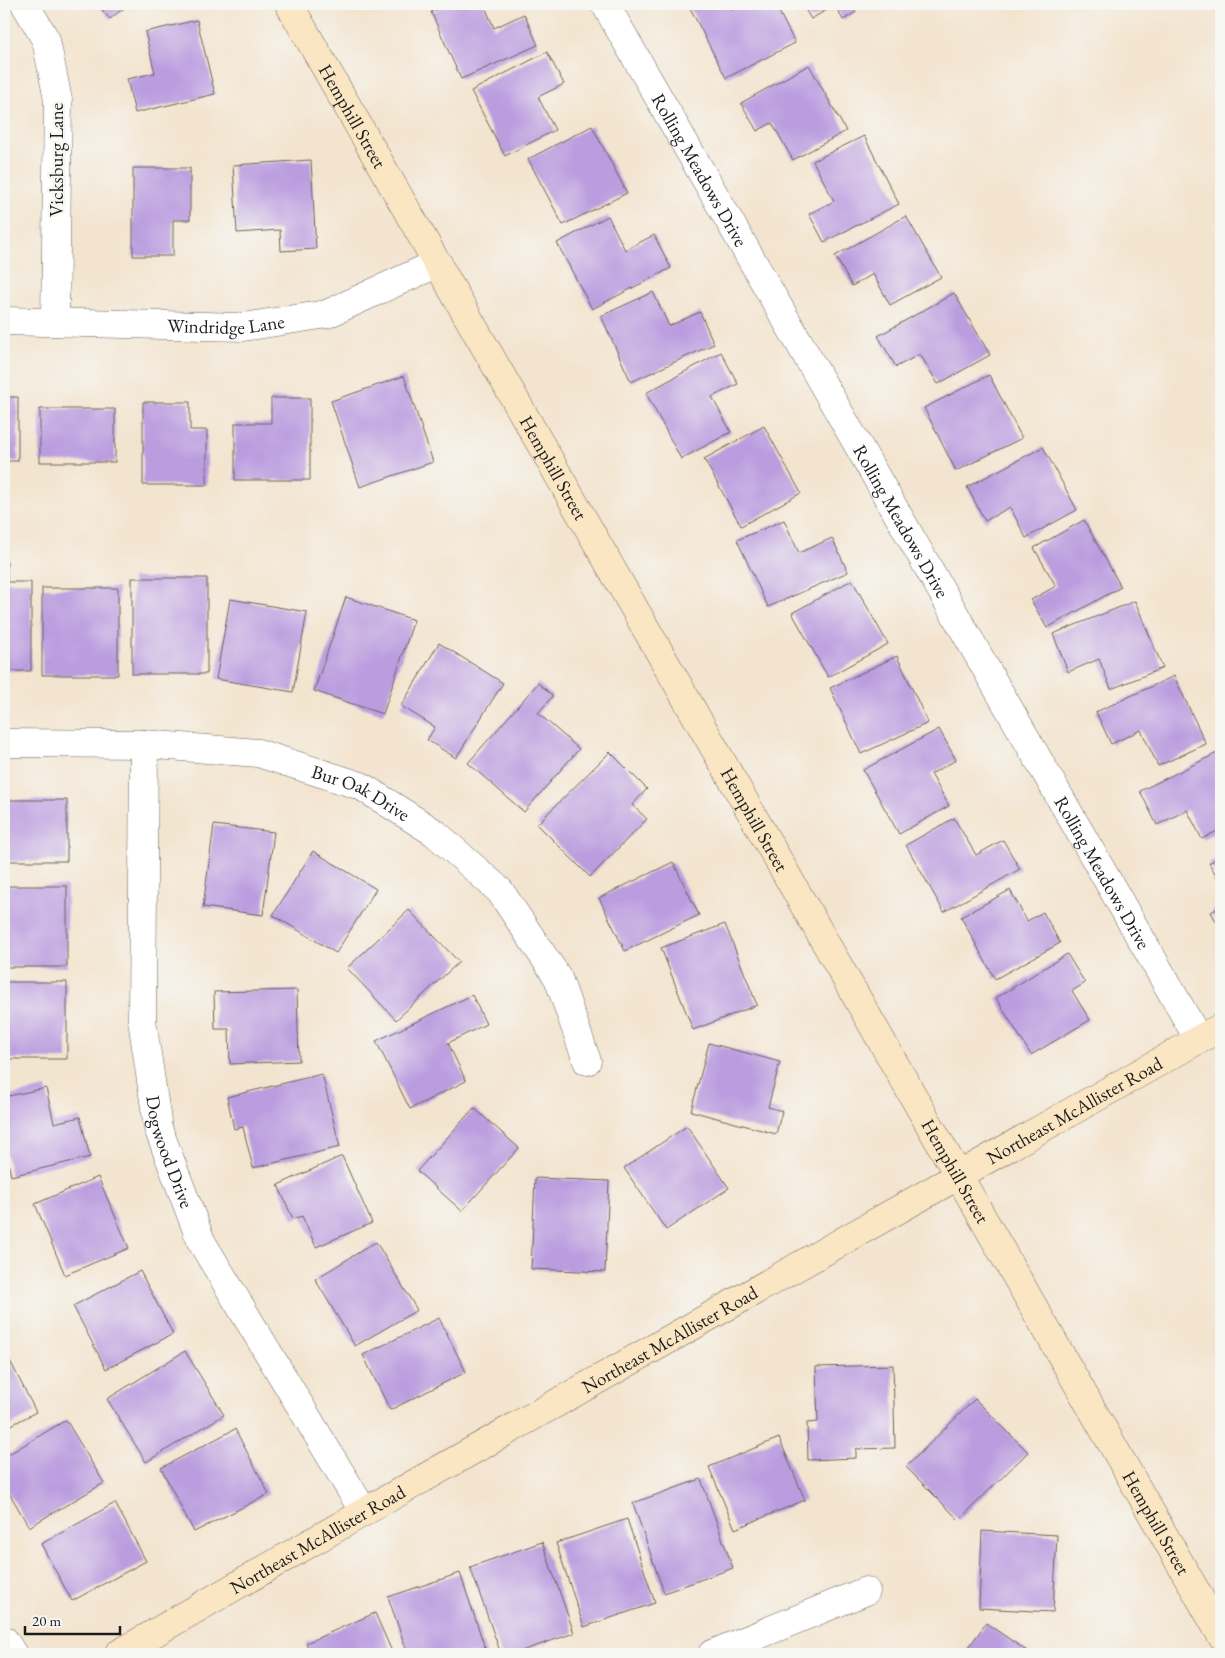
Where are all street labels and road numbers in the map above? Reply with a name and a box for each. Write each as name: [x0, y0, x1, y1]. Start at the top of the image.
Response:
street label: Hemphill Street: [313, 60, 392, 173]
street label: Rolling Meadows Drive: [646, 89, 753, 251]
street label: Vicksburg Lane: [44, 103, 69, 217]
street label: Windridge Lane: [167, 309, 286, 340]
street label: Hemphill Street: [514, 411, 593, 525]
street label: Rolling Meadows Drive: [847, 440, 955, 602]
street label: Bur Oak Drive: [309, 759, 415, 827]
street label: Hemphill Street: [715, 763, 794, 876]
street label: Rolling Meadows Drive: [1049, 792, 1156, 954]
street label: Northeast McAllister Road: [982, 1051, 1167, 1170]
street label: Dogwood Drive: [140, 1094, 199, 1212]
street label: Hemphill Street: [916, 1114, 995, 1228]
street label: Northeast McAllister Road: [577, 1280, 763, 1399]
street label: Hemphill Street: [1117, 1466, 1196, 1580]
street label: Northeast McAllister Road: [225, 1479, 410, 1600]

